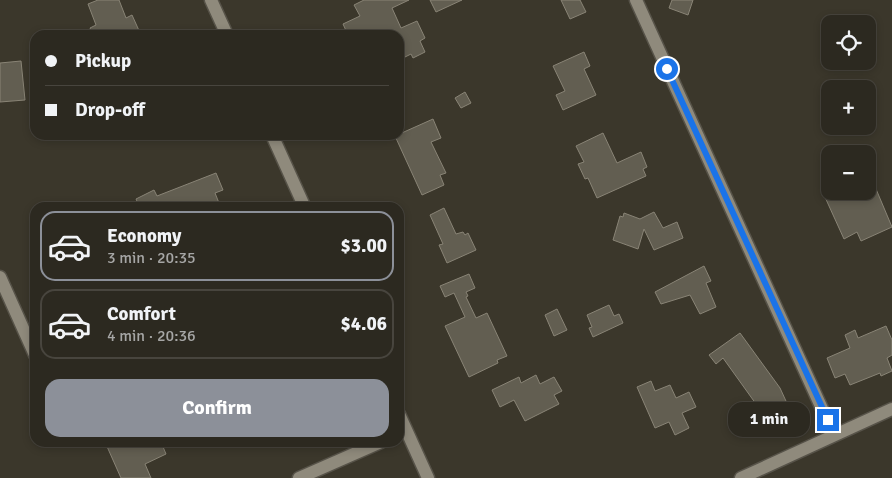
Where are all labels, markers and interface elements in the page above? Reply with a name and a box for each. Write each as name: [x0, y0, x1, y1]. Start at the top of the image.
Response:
map controls: [821, 15, 876, 200]
button: locate: [821, 15, 876, 70]
text: Pickup: [75, 49, 131, 73]
route start: [656, 58, 678, 80]
button: +: [821, 80, 876, 135]
text: Drop-off: [75, 98, 145, 122]
button: −: [821, 145, 876, 200]
icon: car: [47, 224, 92, 269]
text: Economy: [107, 224, 181, 248]
text: $3.00: [341, 234, 387, 258]
text: 3 min · 20:35: [107, 248, 196, 268]
icon: car: [47, 302, 92, 347]
text: Comfort: [107, 302, 176, 326]
text: $4.06: [341, 312, 387, 336]
text: 4 min · 20:36: [107, 326, 196, 346]
button: Confirm: [45, 379, 389, 437]
callout: 1 min: [728, 402, 810, 438]
text: 1 min: [750, 409, 788, 429]
route end: [817, 409, 839, 431]

